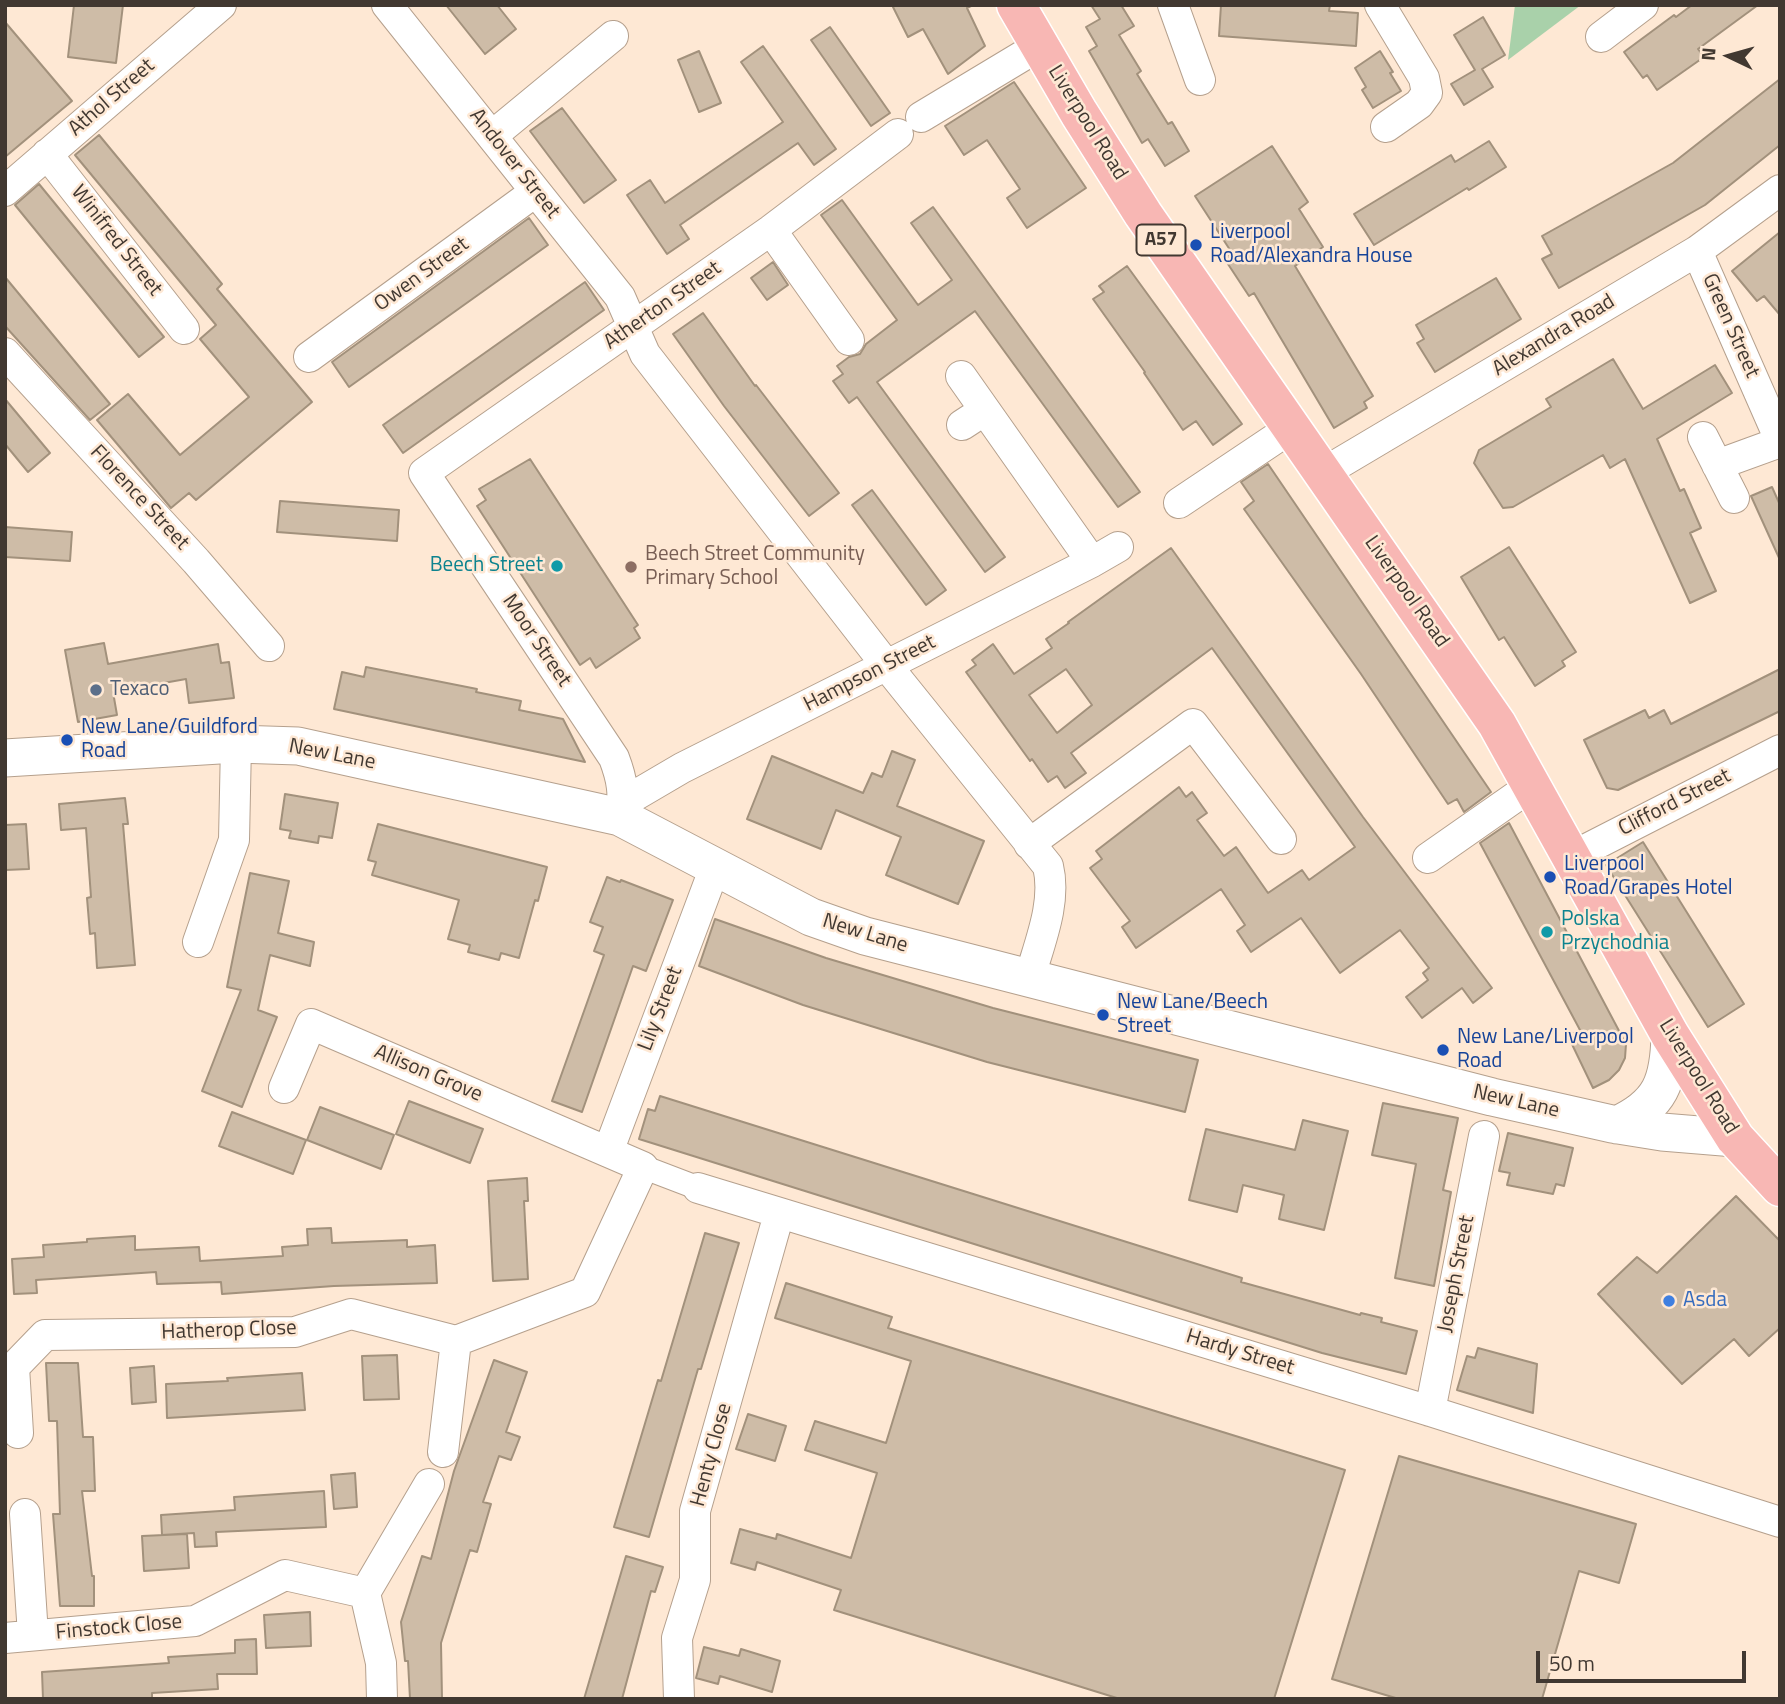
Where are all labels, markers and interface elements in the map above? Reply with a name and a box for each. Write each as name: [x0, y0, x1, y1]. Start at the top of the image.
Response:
north arrow: [1694, 21, 1764, 91]
text: N: [1693, 46, 1723, 62]
street label: Athol Street: [64, 54, 160, 142]
street label: Liverpool Road: [1042, 61, 1132, 185]
street label: Andover Street: [463, 104, 565, 224]
street label: Winifred Street: [65, 181, 167, 301]
place label: Liverpool Road/Alexandra House: [1210, 220, 1413, 270]
road number: A57: [1136, 224, 1186, 256]
street label: Owen Street: [370, 232, 474, 318]
marker: Liverpool Road/Alexandra House: [1188, 237, 1204, 253]
street label: Atherton Street: [600, 256, 726, 356]
street label: Green Street: [1696, 270, 1764, 382]
street label: Alexandra Road: [1488, 290, 1620, 382]
street label: Florence Street: [84, 440, 194, 556]
street label: Liverpool Road: [1358, 531, 1454, 653]
place label: Beech Street Community Primary School: [645, 542, 865, 592]
place label: Beech Street: [430, 553, 543, 579]
marker: Beech Street: [549, 558, 565, 574]
marker: Beech Street Community Primary School: [623, 559, 639, 575]
street label: Moor Street: [496, 590, 576, 692]
street label: Hampson Street: [800, 630, 940, 718]
place label: Texaco: [110, 677, 170, 703]
marker: Texaco: [88, 682, 104, 698]
place label: New Lane/Guildford Road: [81, 715, 258, 765]
marker: New Lane/Guildford Road: [59, 732, 75, 748]
street label: New Lane: [287, 734, 377, 776]
street label: Clifford Street: [1615, 764, 1735, 842]
place label: Liverpool Road/Grapes Hotel: [1564, 852, 1733, 902]
marker: Liverpool Road/Grapes Hotel: [1542, 869, 1558, 885]
place label: Polska Przychodnia: [1561, 907, 1669, 957]
street label: New Lane: [819, 909, 911, 959]
marker: Polska Przychodnia: [1539, 924, 1555, 940]
street label: Lily Street: [633, 963, 689, 1055]
place label: New Lane/Beech Street: [1117, 990, 1268, 1040]
marker: New Lane/Beech Street: [1095, 1007, 1111, 1023]
street label: Liverpool Road: [1653, 1015, 1743, 1139]
place label: New Lane/Liverpool Road: [1457, 1025, 1634, 1075]
street label: Allison Grove: [370, 1040, 486, 1108]
marker: New Lane/Liverpool Road: [1435, 1042, 1451, 1058]
street label: New Lane: [1470, 1080, 1562, 1124]
street label: Joseph Street: [1433, 1213, 1481, 1335]
place label: Asda: [1683, 1288, 1727, 1314]
marker: Asda: [1661, 1293, 1677, 1309]
street label: Hatherop Close: [161, 1316, 297, 1346]
street label: Hardy Street: [1183, 1325, 1297, 1381]
street label: Henty Close: [686, 1401, 738, 1509]
street label: Finstock Close: [55, 1610, 183, 1646]
scale bar: [1540, 1638, 1750, 1682]
text: 50 m: [1549, 1647, 1595, 1679]

